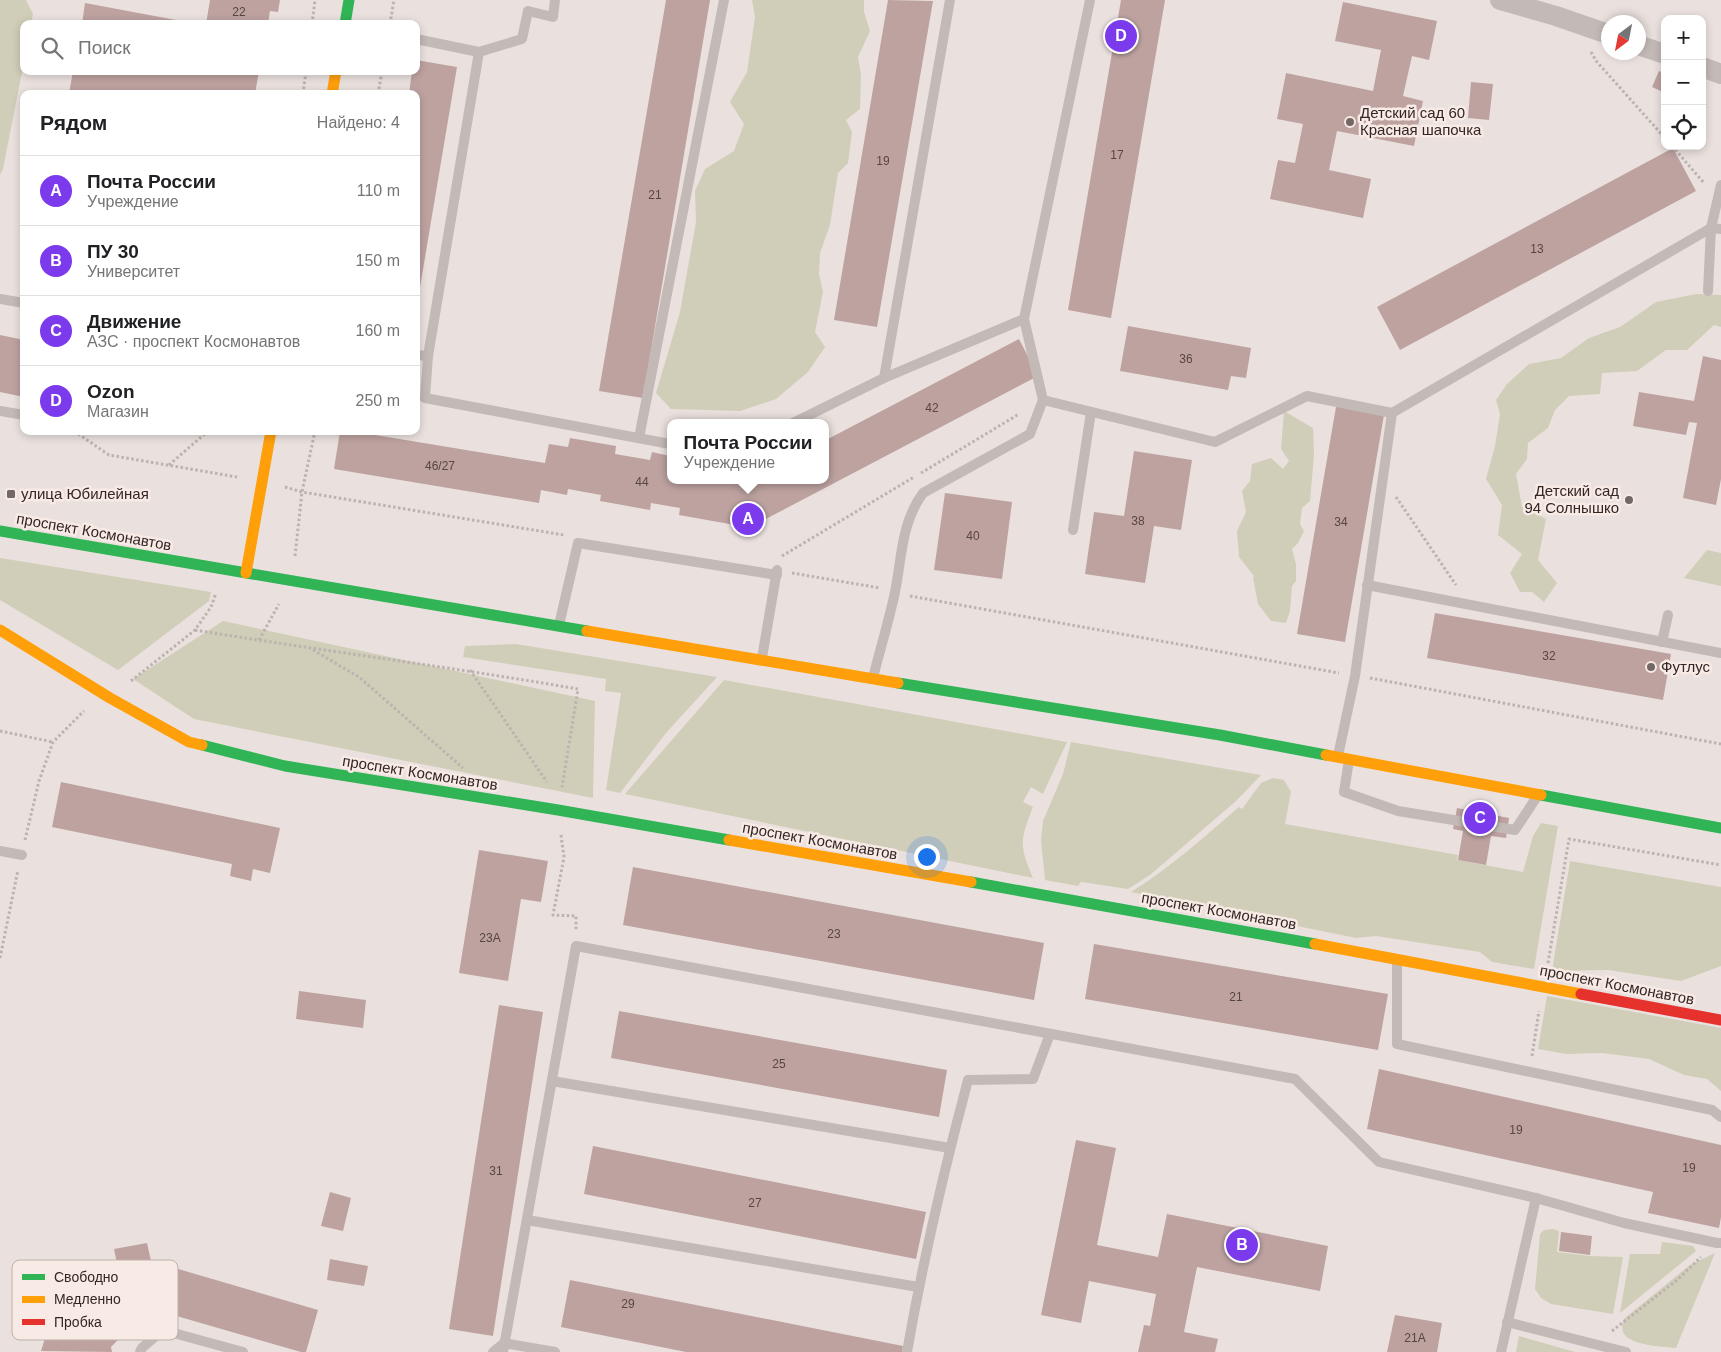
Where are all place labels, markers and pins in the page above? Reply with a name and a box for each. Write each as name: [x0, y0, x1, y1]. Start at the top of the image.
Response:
pin: D: [1105, 17, 1137, 55]
place label: Детский сад 60 Красная шапочка: [1360, 104, 1482, 138]
marker: Детский сад 60 Красная шапочка: [1344, 116, 1356, 128]
place label: Детский сад 94 Солнышко: [1524, 482, 1619, 516]
place label: улица Юбилейная: [21, 485, 149, 502]
marker: улица Юбилейная: [5, 488, 17, 500]
marker: Детский сад 94 Солнышко: [1623, 494, 1635, 506]
pin: A: [732, 500, 764, 538]
place label: Футлус: [1661, 658, 1711, 675]
marker: Футлус: [1645, 661, 1657, 673]
pin: C: [1464, 799, 1496, 837]
pin: B: [1226, 1226, 1258, 1264]

